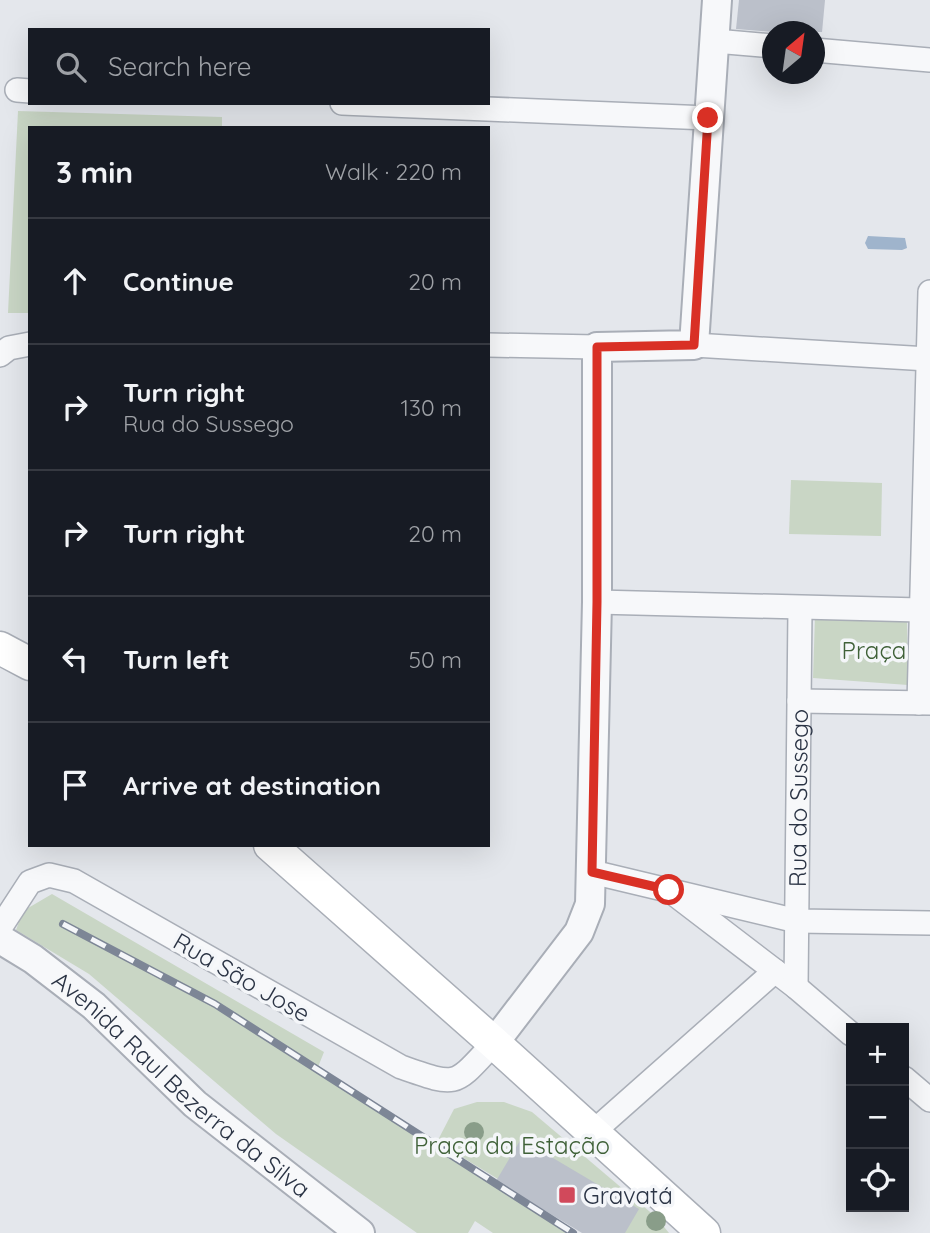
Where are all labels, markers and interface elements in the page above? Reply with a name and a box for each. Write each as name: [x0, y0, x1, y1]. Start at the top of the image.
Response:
north arrow: [762, 21, 825, 84]
search box: [28, 28, 490, 105]
icon: search: [52, 48, 90, 86]
text: Search here: [108, 50, 252, 83]
route end: [692, 102, 723, 133]
text: 3 min: [56, 153, 133, 191]
text: Walk · 220 m: [325, 157, 462, 186]
icon: ahead: [56, 262, 94, 300]
text: Continue: [123, 265, 234, 298]
text: 20 m: [408, 267, 462, 296]
text: Turn right: [123, 376, 245, 409]
icon: right: [56, 388, 94, 426]
text: 130 m: [400, 393, 462, 422]
text: Rua do Sussego: [123, 409, 294, 438]
icon: right: [56, 514, 94, 552]
text: Turn right: [123, 517, 245, 550]
text: 20 m: [408, 519, 462, 548]
park label: Praça: [842, 635, 906, 665]
icon: left: [56, 640, 94, 678]
text: Turn left: [123, 643, 230, 676]
text: 50 m: [409, 645, 462, 674]
street label: Rua do Sussego: [782, 709, 814, 887]
icon: arrive: [56, 766, 94, 804]
text: Arrive at destination: [123, 769, 381, 802]
route start: [653, 874, 684, 905]
street label: Rua São Jose: [168, 926, 316, 1028]
street label: Avenida Raul Bezerra da Silva: [46, 965, 317, 1204]
map controls: [846, 1023, 909, 1212]
button: +: [846, 1023, 909, 1086]
button: −: [846, 1086, 909, 1149]
park label: Praça da Estação: [414, 1130, 610, 1160]
button: locate: [846, 1149, 909, 1212]
place label: Gravatá: [583, 1180, 673, 1210]
marker: Gravatá: [557, 1185, 577, 1205]

